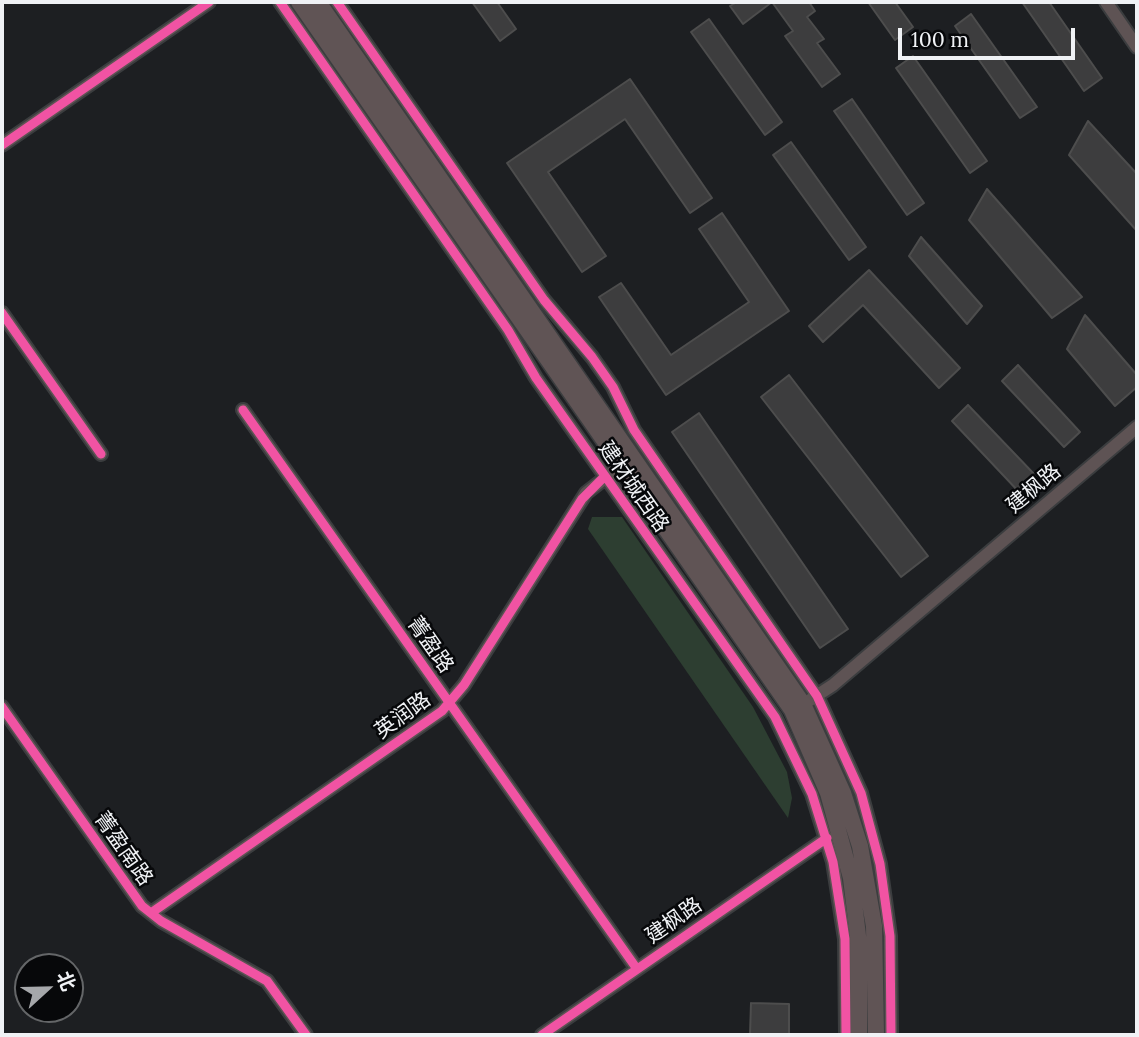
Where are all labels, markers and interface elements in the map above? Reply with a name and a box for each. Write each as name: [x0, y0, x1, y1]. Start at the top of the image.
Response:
scale bar: [901, 14, 1078, 58]
text: 100 m: [911, 26, 969, 53]
street label: 建材城西路: [593, 437, 673, 537]
street label: 建枫路: [1002, 459, 1066, 519]
street label: 菁盈路: [402, 612, 458, 678]
street label: 英润路: [370, 687, 436, 745]
street label: 菁盈南路: [89, 807, 157, 891]
street label: 建枫路: [641, 893, 707, 949]
north arrow: [14, 953, 84, 1023]
text: 北: [52, 968, 81, 994]

